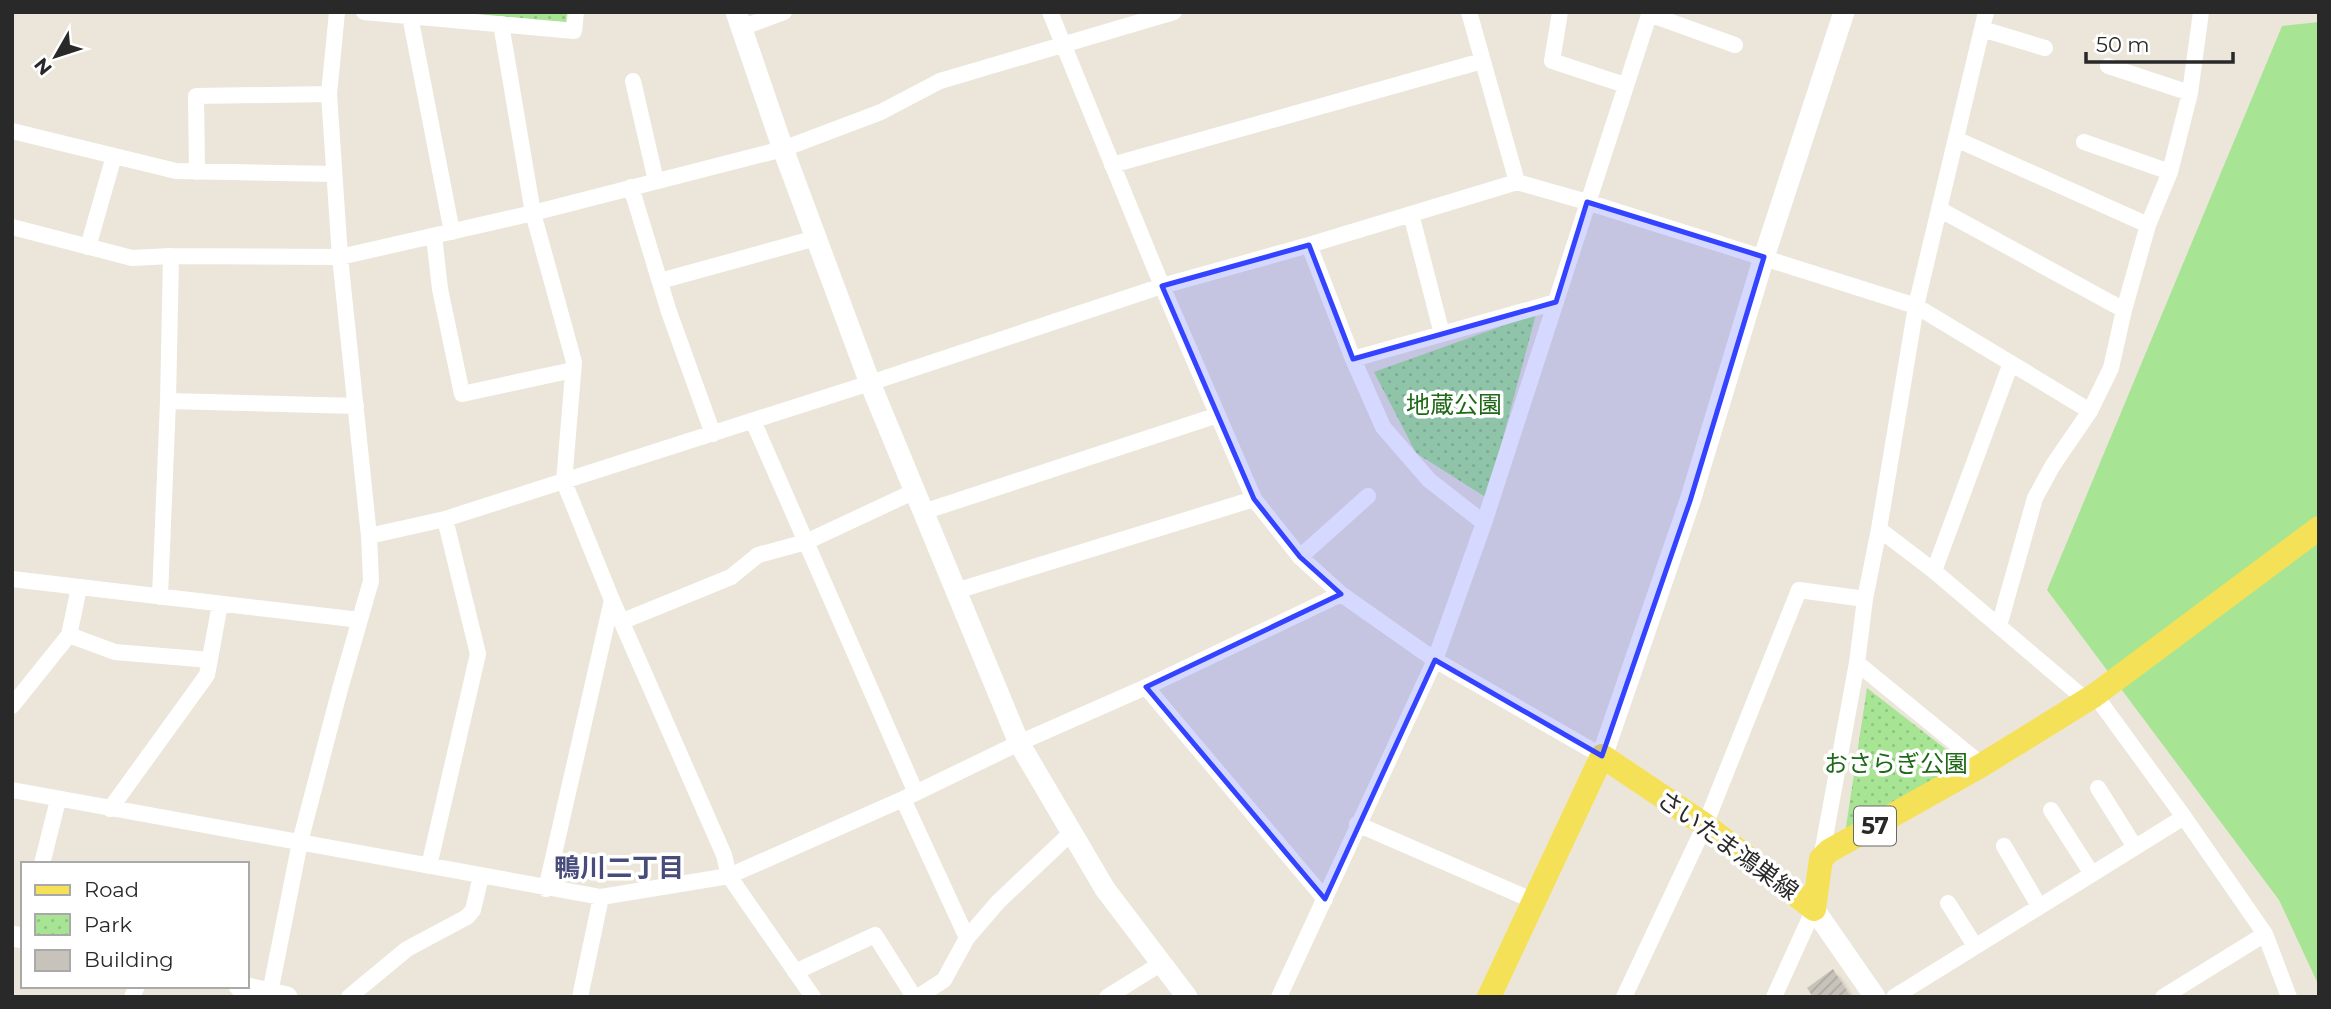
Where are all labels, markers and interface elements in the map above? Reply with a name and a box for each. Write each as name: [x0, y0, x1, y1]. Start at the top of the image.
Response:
north arrow: [21, 21, 91, 91]
scale bar: [2086, 21, 2233, 65]
text: 50 m: [2096, 32, 2150, 57]
text: N: [29, 53, 57, 80]
park label: 地蔵公園: [1406, 390, 1502, 419]
park label: おさらぎ公園: [1824, 749, 1968, 778]
street label: さいたま鴻巣線: [1652, 784, 1804, 906]
road number: 57: [1854, 806, 1896, 846]
district label: 鴨川二丁目: [554, 852, 684, 884]
legend: [21, 862, 248, 988]
text: Road: [84, 877, 139, 902]
text: Park: [84, 912, 132, 937]
text: Building: [84, 947, 174, 972]

